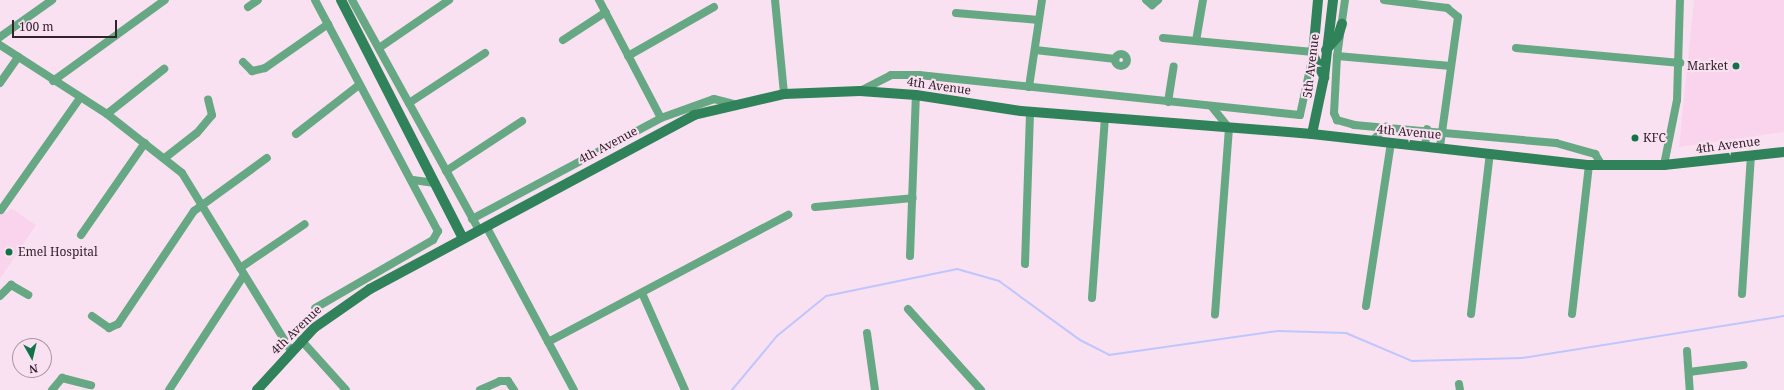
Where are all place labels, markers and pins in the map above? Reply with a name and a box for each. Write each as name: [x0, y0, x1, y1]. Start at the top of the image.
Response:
place label: Market: [1687, 59, 1728, 73]
marker: Market: [1731, 61, 1741, 71]
place label: KFC: [1643, 131, 1666, 145]
marker: KFC: [1630, 133, 1640, 143]
place label: Emel Hospital: [18, 245, 98, 259]
marker: Emel Hospital: [3, 246, 15, 258]

